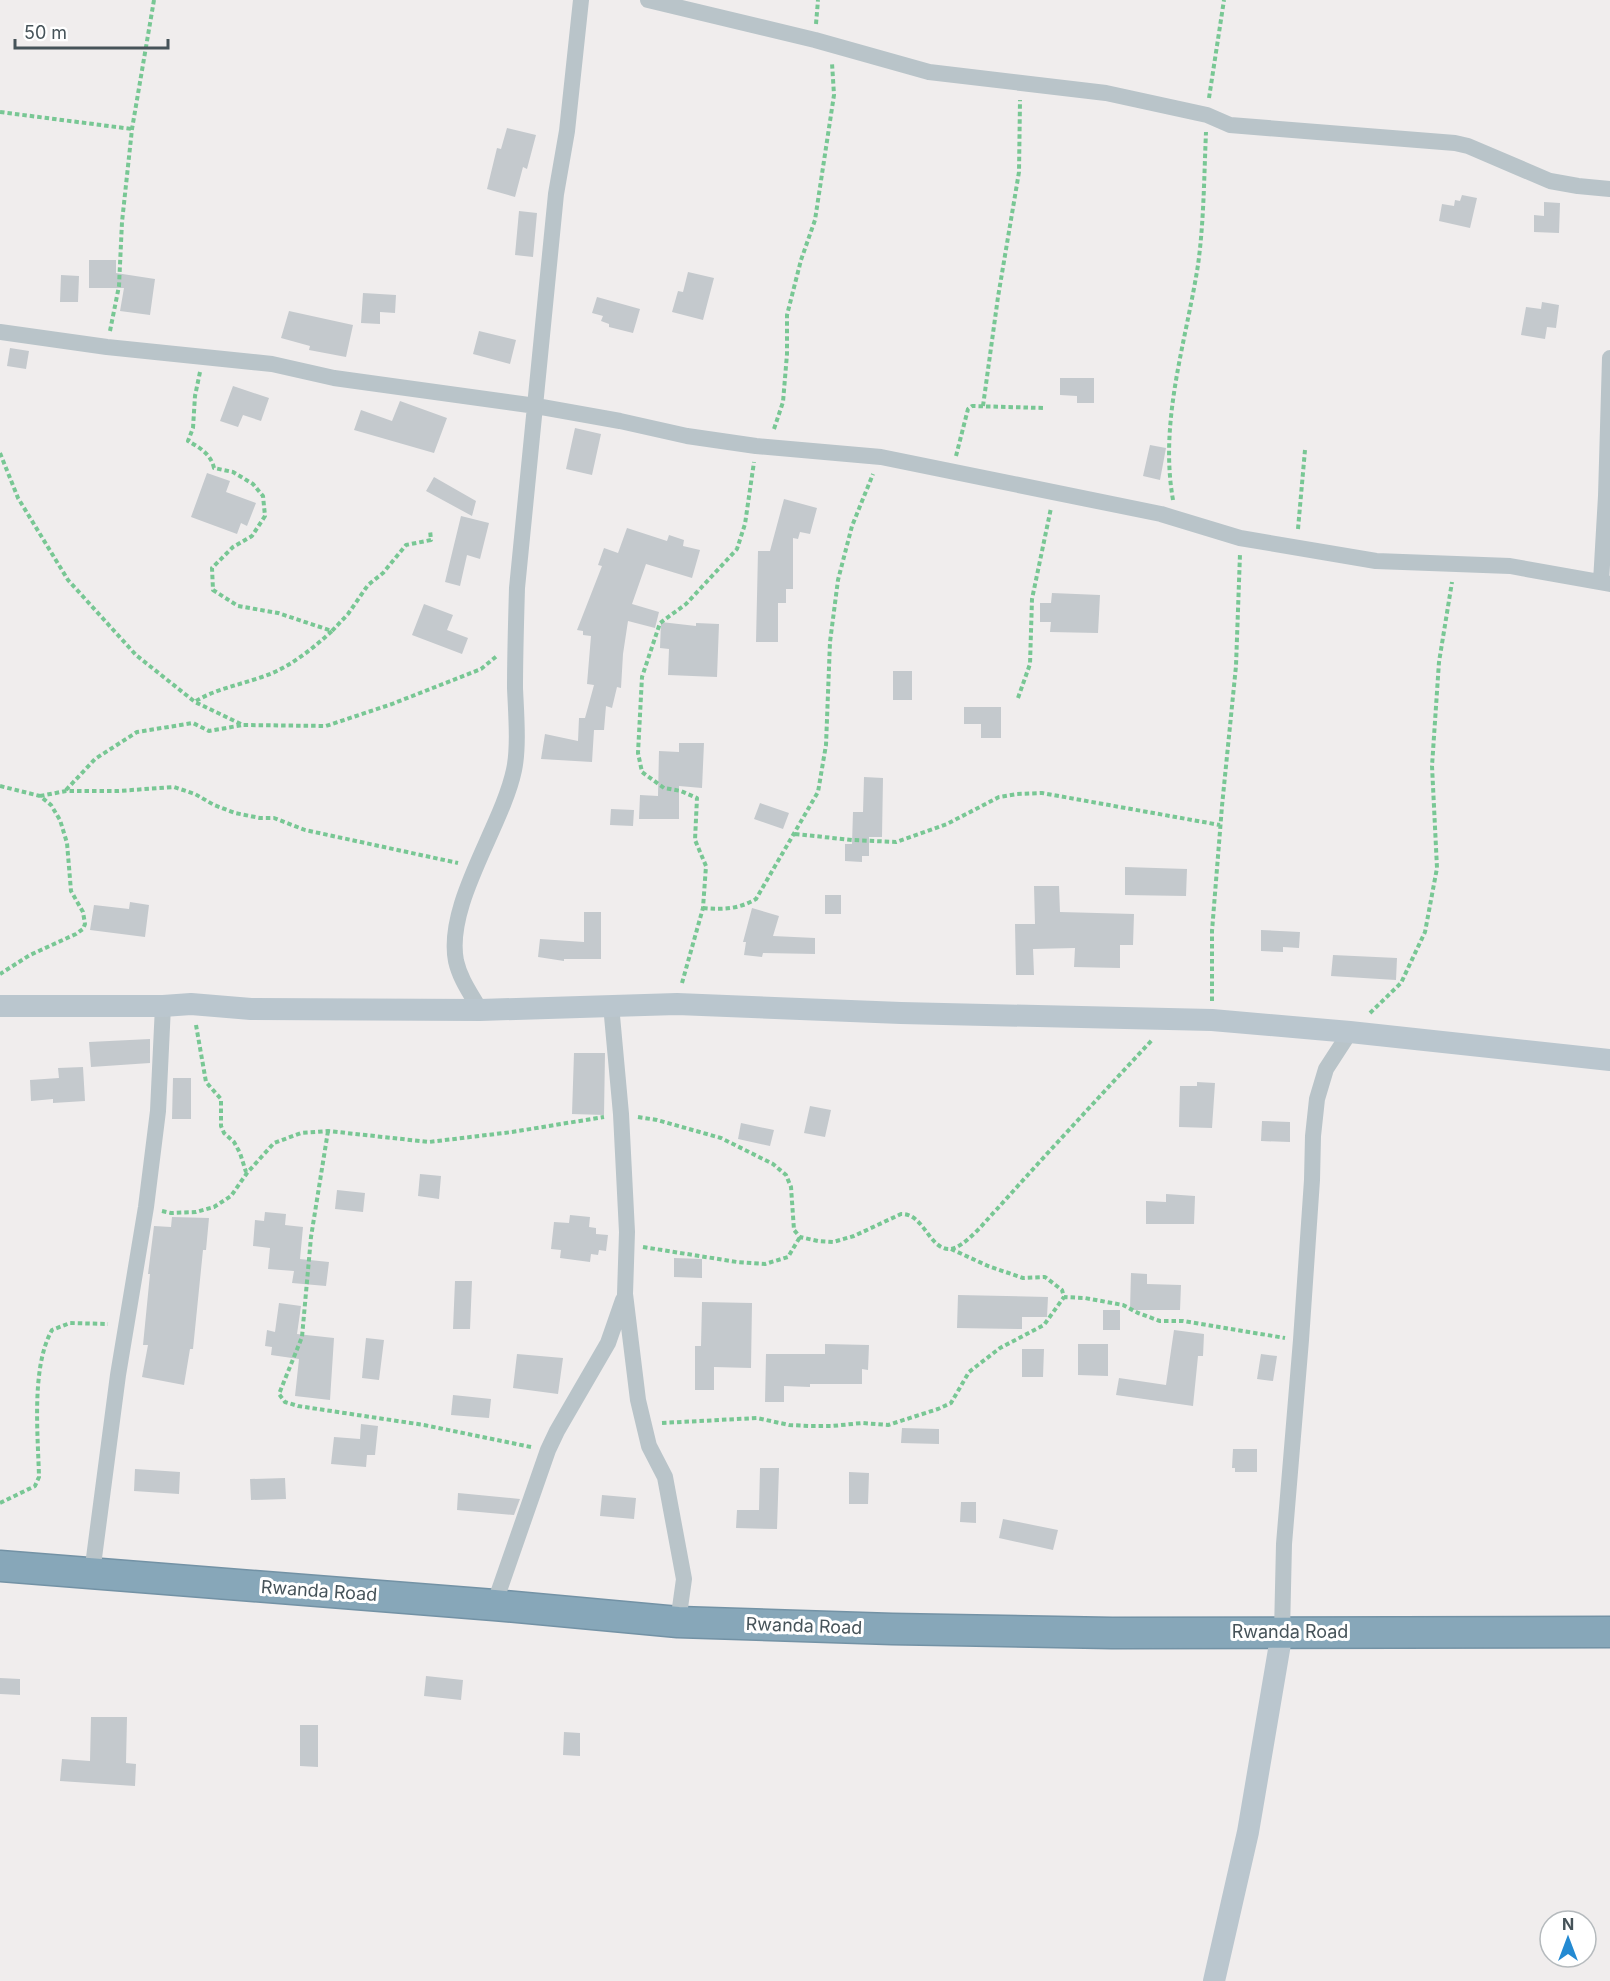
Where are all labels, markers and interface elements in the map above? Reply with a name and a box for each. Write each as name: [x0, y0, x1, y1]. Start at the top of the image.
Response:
scale bar: [15, 12, 168, 50]
text: 50 m: [24, 22, 67, 43]
street label: Rwanda Road: [260, 1576, 378, 1605]
street label: Rwanda Road: [745, 1613, 863, 1638]
street label: Rwanda Road: [1232, 1621, 1348, 1642]
north arrow: [1538, 1909, 1598, 1969]
text: N: [1562, 1914, 1574, 1934]

